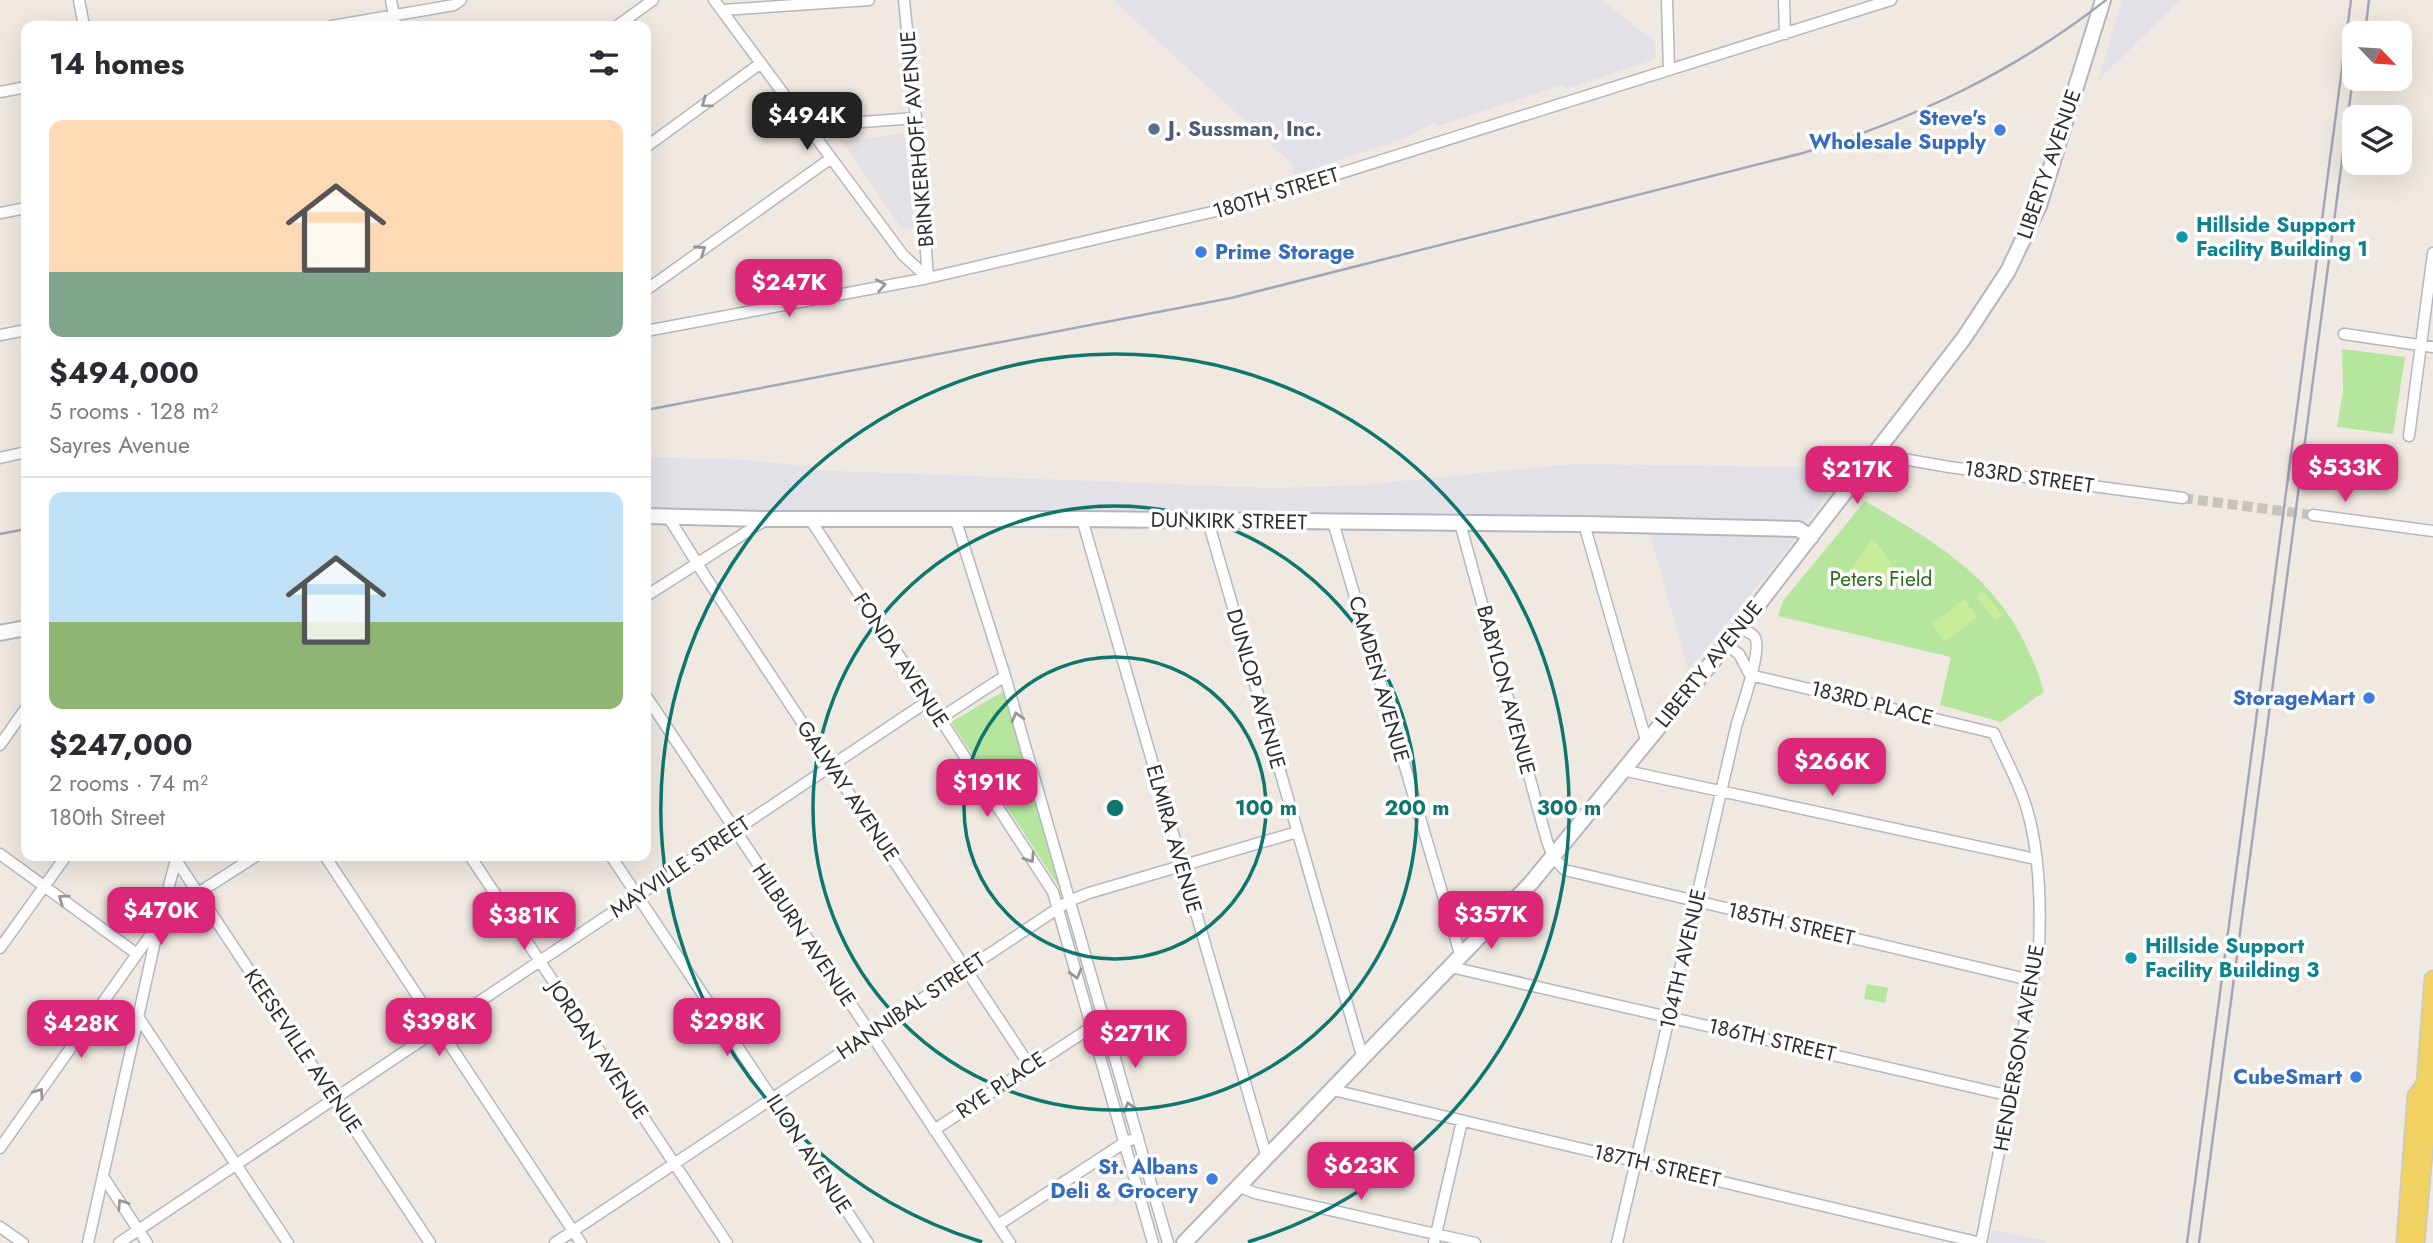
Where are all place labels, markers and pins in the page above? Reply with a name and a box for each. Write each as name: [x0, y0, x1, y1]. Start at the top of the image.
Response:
pin: $494K: [758, 92, 856, 152]
place label: Steve's Wholesale Supply: [1809, 103, 1987, 157]
place label: J. Sussman, Inc.: [1164, 114, 1322, 144]
marker: J. Sussman, Inc.: [1146, 121, 1162, 137]
marker: Steve's Wholesale Supply: [1992, 122, 2008, 138]
place label: Hillside Support Facility Building 1: [2196, 210, 2368, 264]
marker: Hillside Support Facility Building 1: [2174, 229, 2190, 245]
place label: Prime Storage: [1215, 237, 1355, 267]
marker: Prime Storage: [1193, 244, 1209, 260]
pin: $247K: [740, 260, 838, 319]
pin: $533K: [2296, 444, 2394, 504]
pin: $217K: [1808, 447, 1906, 506]
place label: StorageMart: [2233, 683, 2355, 713]
marker: StorageMart: [2361, 690, 2377, 706]
pin: $266K: [1783, 738, 1881, 798]
pin: $191K: [938, 760, 1036, 819]
centre of rings: [1103, 796, 1127, 820]
pin: $470K: [112, 888, 210, 947]
pin: $381K: [475, 892, 573, 952]
pin: $357K: [1442, 892, 1540, 951]
place label: Hillside Support Facility Building 3: [2145, 931, 2319, 985]
marker: Hillside Support Facility Building 3: [2123, 950, 2139, 966]
pin: $398K: [390, 998, 488, 1058]
pin: $298K: [678, 998, 776, 1058]
pin: $428K: [32, 1000, 130, 1060]
pin: $271K: [1086, 1010, 1184, 1070]
place label: CubeSmart: [2233, 1062, 2342, 1092]
marker: CubeSmart: [2348, 1069, 2364, 1085]
pin: $623K: [1312, 1142, 1410, 1202]
place label: St. Albans Deli & Grocery: [1050, 1152, 1199, 1206]
marker: St. Albans Deli & Grocery: [1204, 1171, 1220, 1187]

